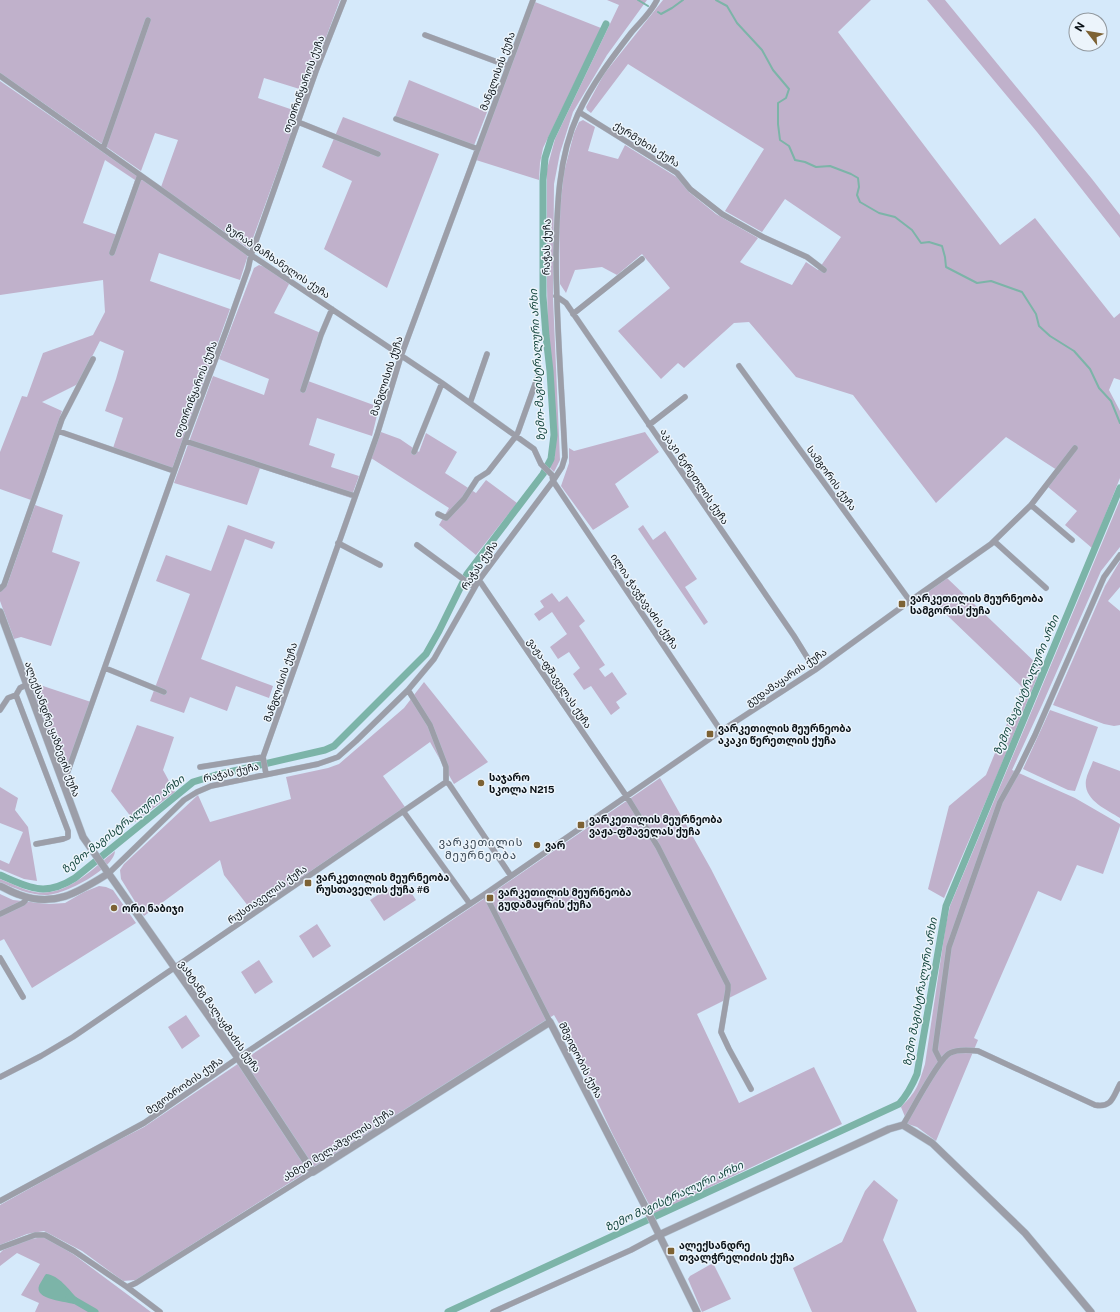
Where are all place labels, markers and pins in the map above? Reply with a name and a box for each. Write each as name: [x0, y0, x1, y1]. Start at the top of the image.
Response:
place label: ვარკეთილის მეურნეობა სამგორის ქუჩა: [910, 592, 1044, 617]
marker: ვარკეთილის მეურნეობა სამგორის ქუჩა: [897, 599, 907, 609]
place label: ვარკეთილის მეურნეობა აკაკი წერეთლის ქუჩა: [718, 722, 852, 747]
marker: ვარკეთილის მეურნეობა აკაკი წერეთლის ქუჩა: [705, 729, 715, 739]
place label: საჯარო სკოლა N215: [489, 771, 555, 796]
marker: საჯარო სკოლა N215: [476, 778, 486, 788]
place label: ვარკეთილის მეურნეობა ვაჟა-ფშაველას ქუჩა: [589, 813, 723, 838]
marker: ვარკეთილის მეურნეობა ვაჟა-ფშაველას ქუჩა: [576, 820, 586, 830]
place label: ვარ: [545, 839, 566, 852]
marker: ვარ: [532, 840, 542, 850]
place label: ვარკეთილის მეურნეობა რუსთაველის ქუჩა #6: [316, 871, 450, 896]
marker: ვარკეთილის მეურნეობა რუსთაველის ქუჩა #6: [303, 878, 313, 888]
place label: ვარკეთილის მეურნეობა გუდამაყრის ქუჩა: [498, 886, 632, 911]
marker: ვარკეთილის მეურნეობა გუდამაყრის ქუჩა: [485, 893, 495, 903]
place label: ორი ნაბიჯი: [122, 902, 184, 915]
marker: ორი ნაბიჯი: [109, 903, 119, 913]
place label: ალექსანდრე თვალჭრელიძის ქუჩა: [679, 1239, 795, 1264]
marker: ალექსანდრე თვალჭრელიძის ქუჩა: [666, 1246, 676, 1256]

